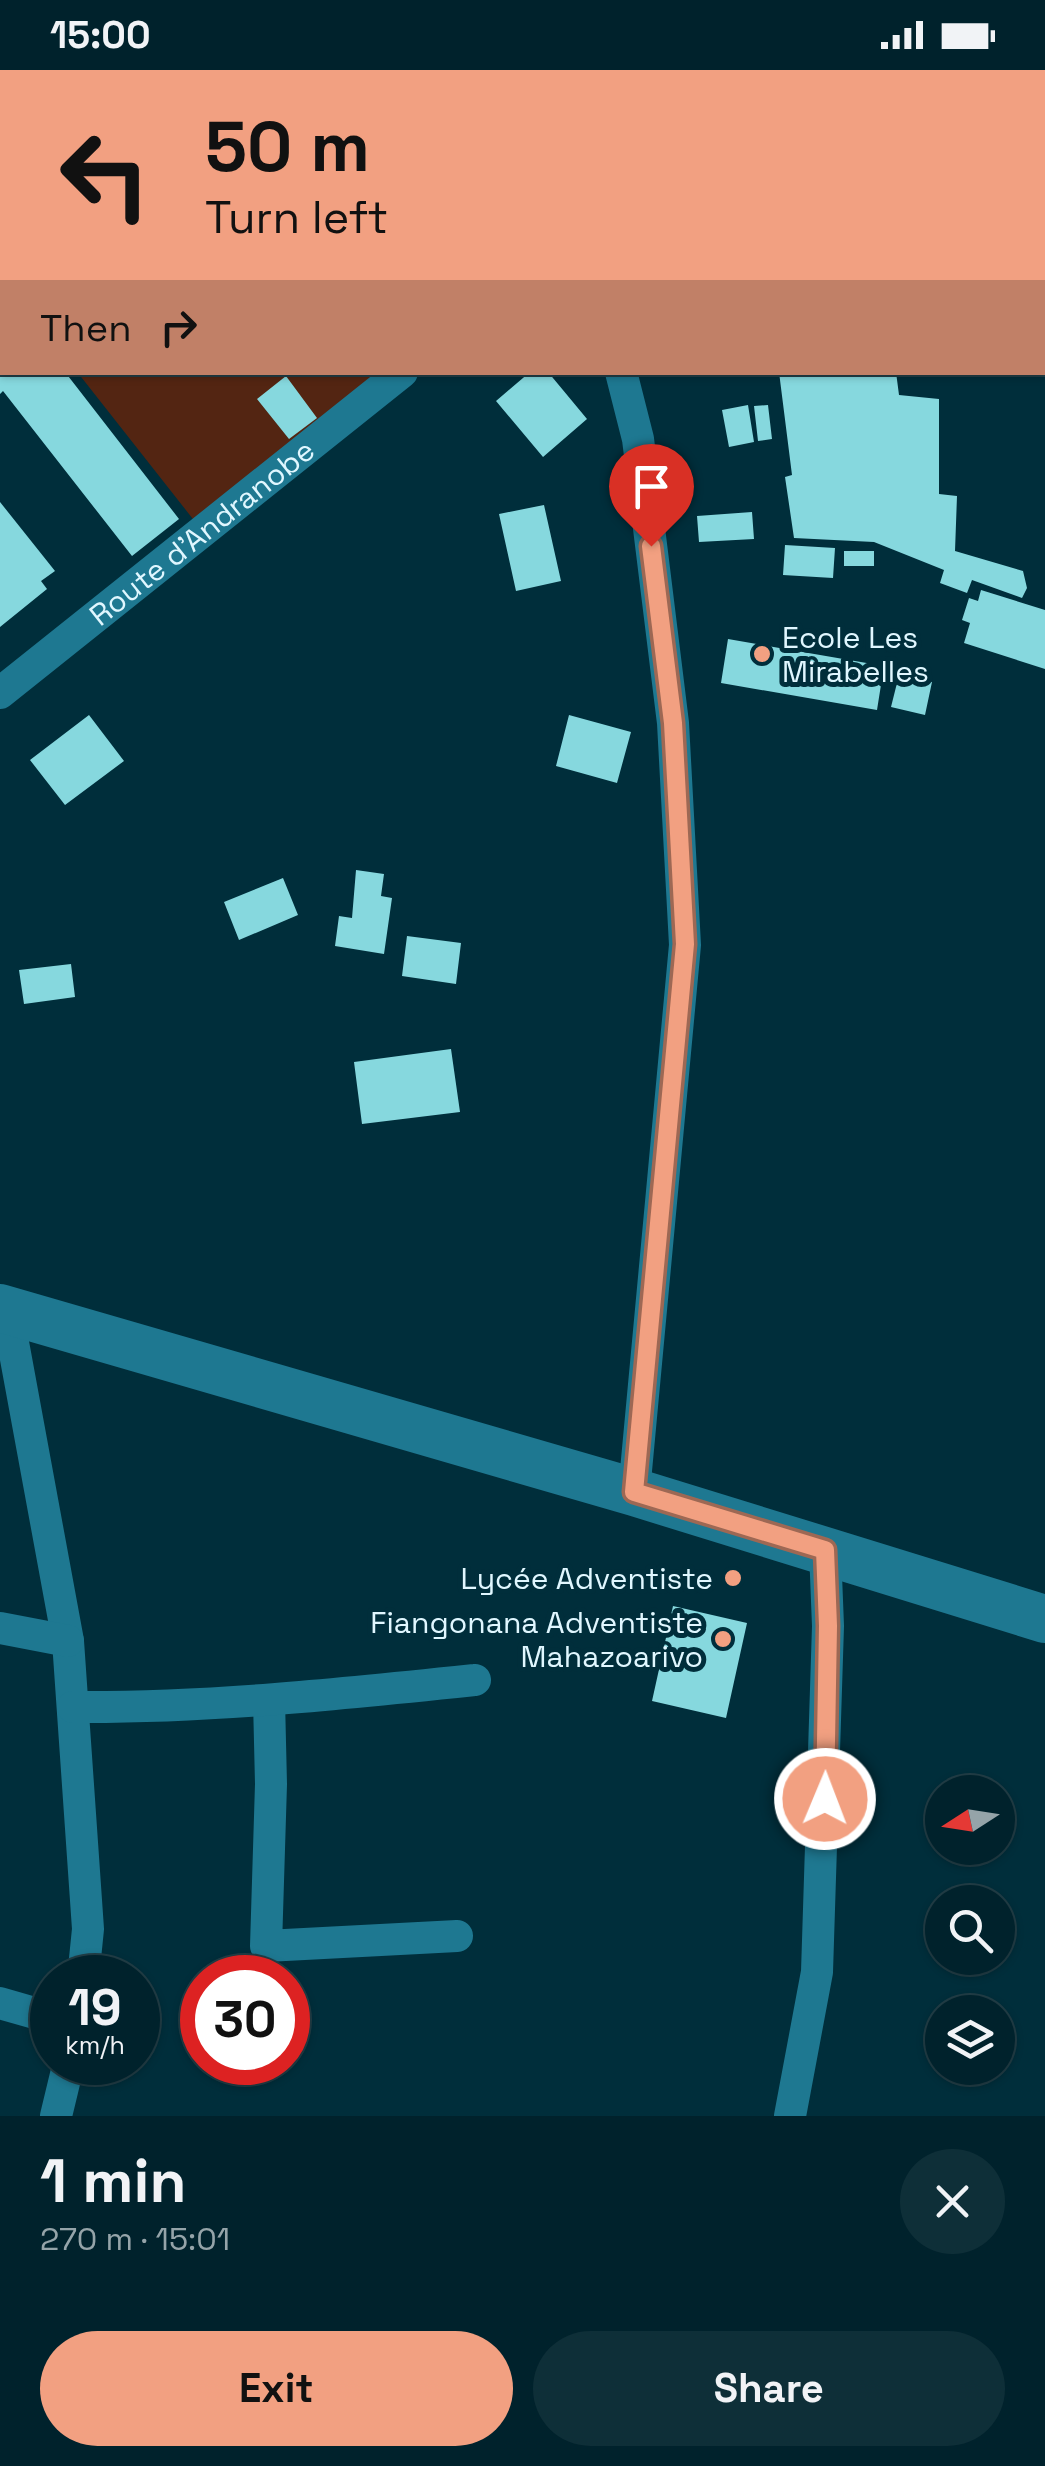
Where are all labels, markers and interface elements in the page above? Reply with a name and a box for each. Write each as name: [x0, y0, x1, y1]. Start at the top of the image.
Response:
text: 15:00: [50, 11, 151, 59]
text: 50 m: [205, 102, 370, 191]
icon: left: [40, 110, 170, 240]
text: Turn left: [205, 189, 388, 246]
icon: right: [151, 300, 206, 355]
text: Then: [40, 304, 131, 352]
street label: Route d'Andranobe: [81, 430, 322, 634]
pin: [609, 444, 694, 547]
icon: arrive: [624, 459, 679, 514]
place label: Ecole Les Mirabelles: [782, 618, 929, 691]
marker: Ecole Les Mirabelles: [751, 643, 773, 665]
place label: Lycée Adventiste: [460, 1559, 713, 1598]
marker: Lycée Adventiste: [722, 1567, 744, 1589]
place label: Fiangonana Adventiste Mahazoarivo: [370, 1603, 703, 1676]
marker: Fiangonana Adventiste Mahazoarivo: [712, 1628, 734, 1650]
position arrow: [773, 1747, 877, 1851]
north arrow: [925, 1775, 1015, 1865]
map controls: [925, 1775, 1015, 2085]
button: search: [925, 1885, 1015, 1975]
speed limit sign: 30: [180, 1955, 310, 2085]
text: 19: [68, 1976, 122, 2040]
button: layers: [925, 1995, 1015, 2085]
text: km/h: [65, 2029, 125, 2061]
text: 1 min: [40, 2143, 187, 2220]
button: close: [900, 2149, 1005, 2254]
text: 270 m · 15:01: [40, 2219, 230, 2259]
button: Exit: [40, 2331, 513, 2446]
button: Share: [533, 2331, 1005, 2446]

